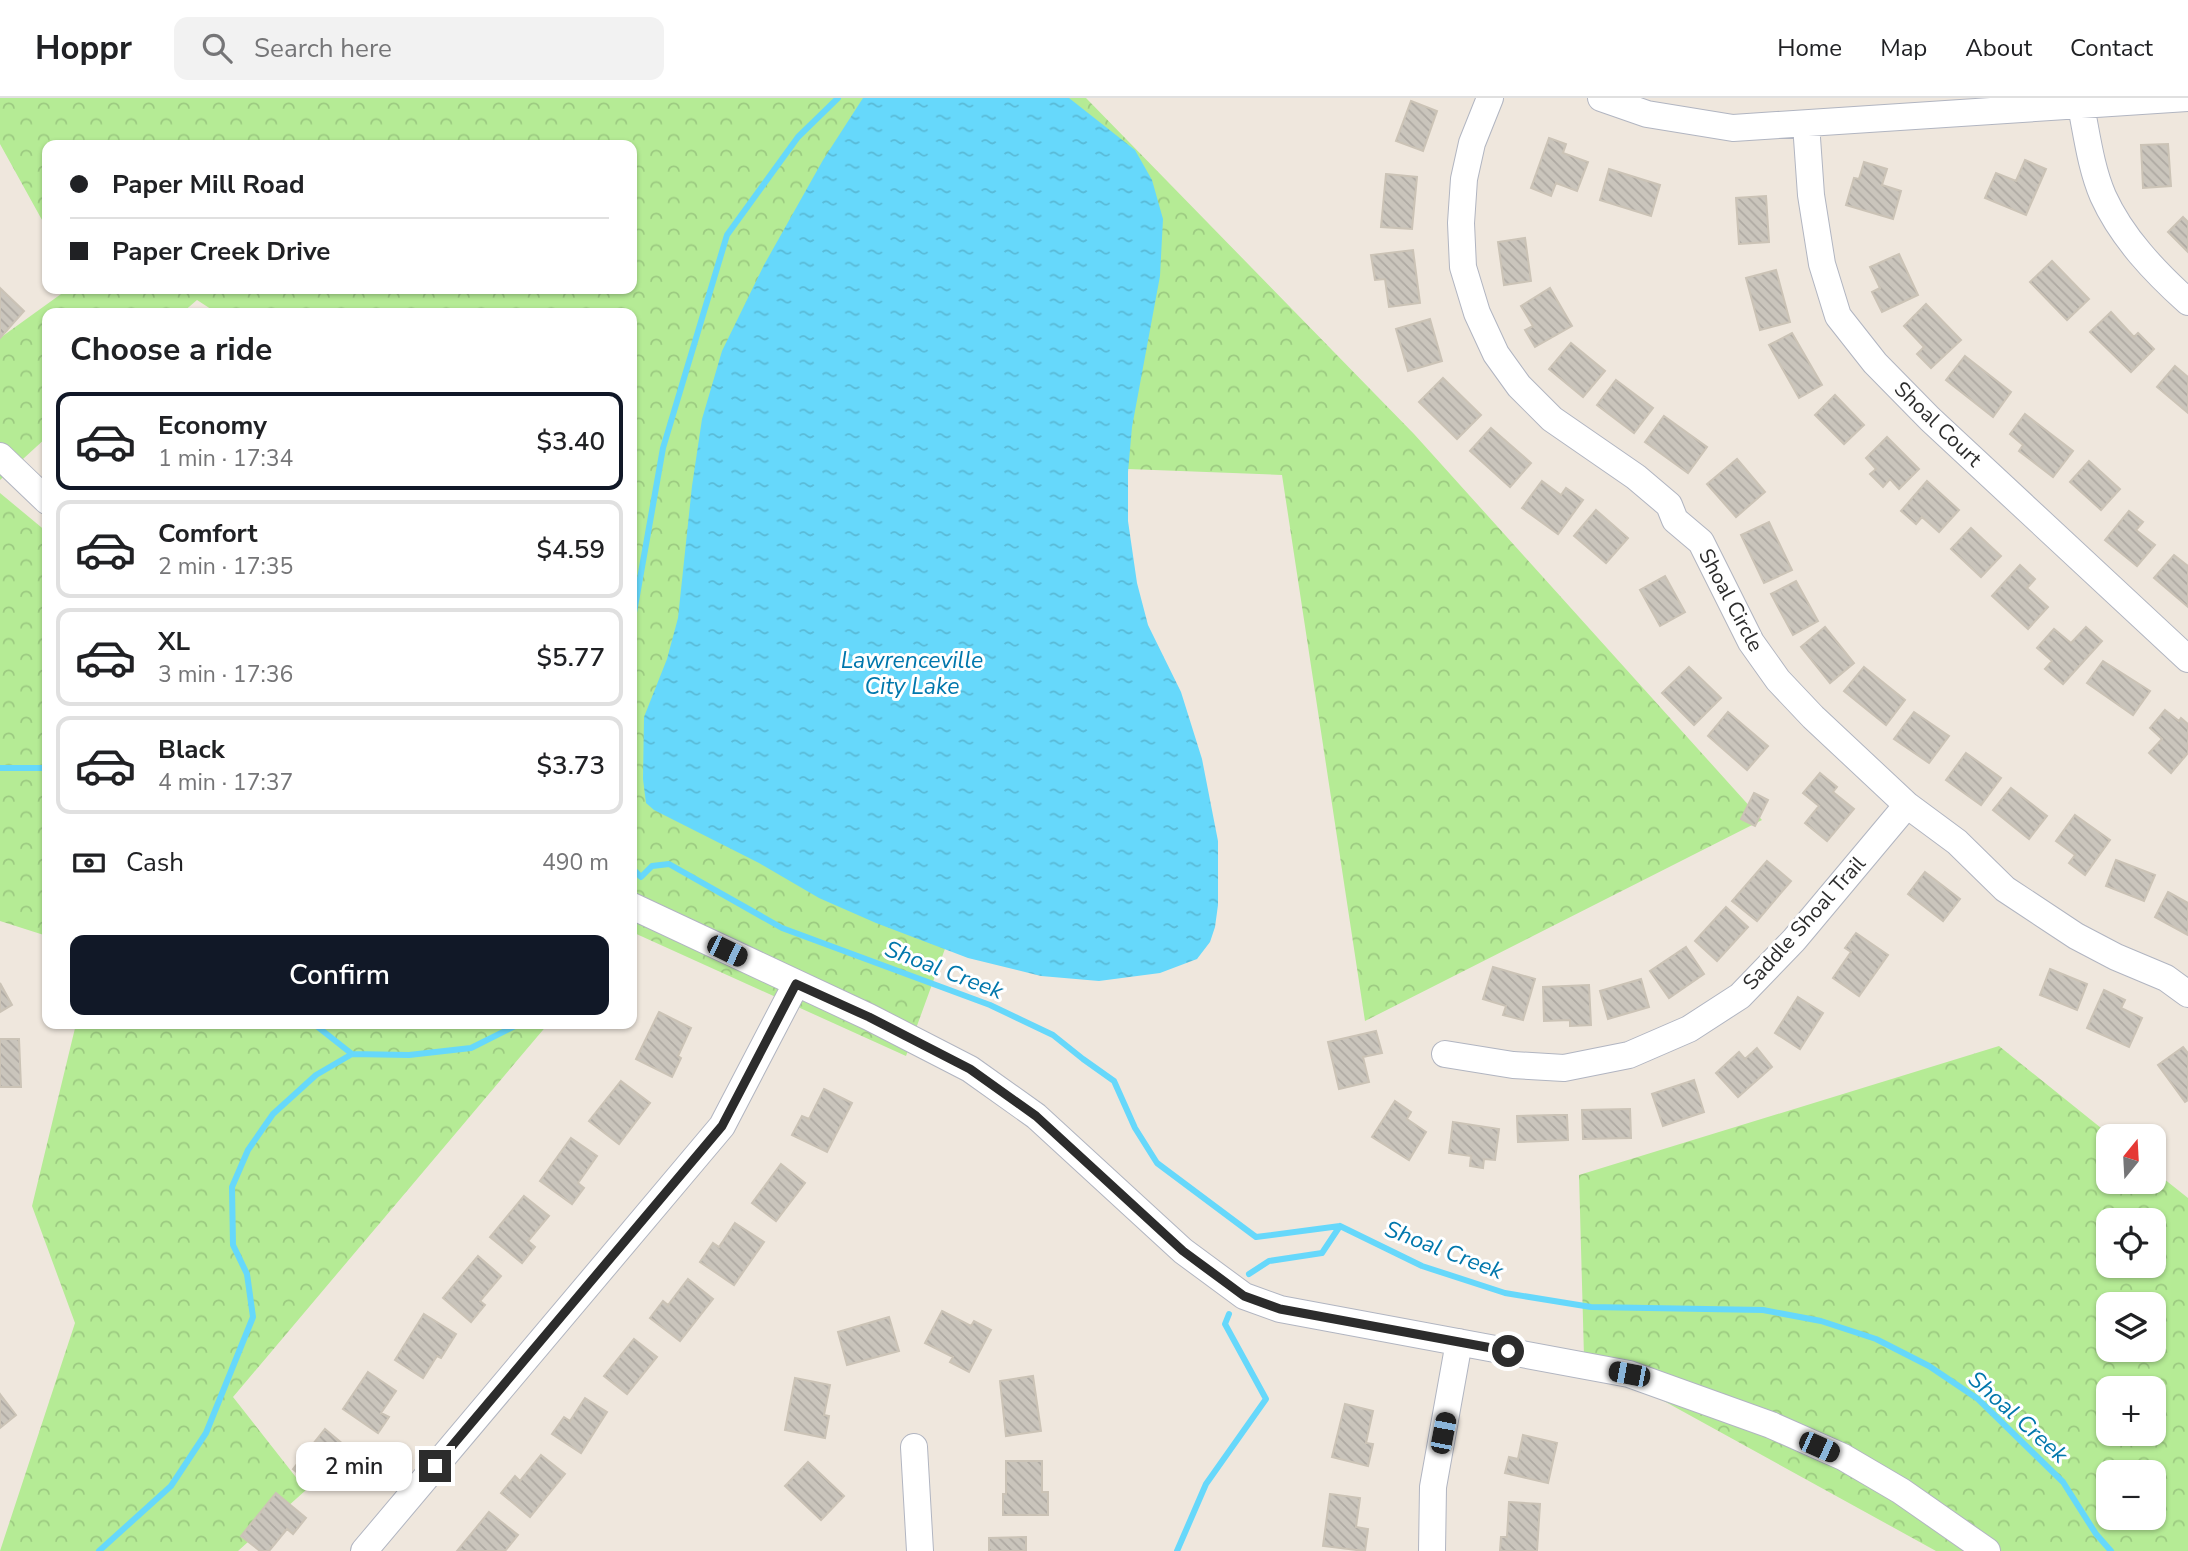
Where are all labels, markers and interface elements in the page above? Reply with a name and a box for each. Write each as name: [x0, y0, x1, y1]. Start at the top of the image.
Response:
search box: [174, 17, 664, 80]
text: Hoppr: [35, 26, 132, 71]
icon: search: [198, 29, 236, 67]
text: Search here: [254, 31, 392, 66]
text: Home: [1777, 32, 1842, 64]
text: Map: [1880, 32, 1927, 64]
text: About: [1965, 32, 2032, 64]
text: Contact: [2070, 32, 2153, 64]
text: Paper Mill Road: [112, 167, 305, 202]
text: Paper Creek Drive: [112, 234, 330, 269]
text: Choose a ride: [70, 328, 272, 371]
street label: Shoal Court: [1888, 375, 1988, 473]
text: Economy: [158, 408, 267, 443]
icon: car: [74, 410, 137, 473]
text: $3.40: [536, 424, 605, 459]
text: 1 min · 17:34: [158, 443, 293, 474]
text: Comfort: [158, 516, 258, 551]
icon: car: [74, 518, 137, 581]
text: $4.59: [536, 532, 605, 567]
street label: Shoal Circle: [1692, 544, 1770, 656]
text: 2 min · 17:35: [158, 551, 293, 582]
text: XL: [158, 624, 190, 659]
icon: car: [74, 626, 137, 689]
text: $5.77: [536, 640, 605, 675]
water label: Lawrenceville City Lake: [841, 645, 983, 702]
text: 3 min · 17:36: [158, 659, 293, 690]
text: Black: [158, 732, 225, 767]
icon: car: [74, 734, 137, 797]
text: $3.73: [536, 748, 605, 783]
text: 4 min · 17:37: [158, 767, 293, 798]
icon: cash: [70, 844, 108, 882]
text: Cash: [126, 845, 184, 880]
text: 490 m: [542, 847, 609, 878]
street label: Saddle Shoal Trail: [1736, 849, 1872, 996]
car: [704, 932, 751, 970]
water label: Shoal Creek: [880, 933, 1008, 1007]
button: Confirm: [70, 935, 609, 1015]
north arrow: [2096, 1124, 2166, 1194]
map controls: [2096, 1124, 2166, 1530]
button: locate: [2096, 1208, 2166, 1278]
water label: Shoal Creek: [1380, 1213, 1508, 1287]
button: layers: [2096, 1292, 2166, 1362]
route start: [1492, 1335, 1524, 1367]
car: [1607, 1360, 1652, 1388]
water label: Shoal Creek: [1961, 1364, 2075, 1470]
button: +: [2096, 1376, 2166, 1446]
car: [1429, 1410, 1458, 1456]
car: [1796, 1429, 1843, 1465]
callout: 2 min: [295, 1442, 410, 1490]
route end: [419, 1450, 451, 1482]
text: 2 min: [325, 1451, 383, 1482]
button: −: [2096, 1460, 2166, 1530]

